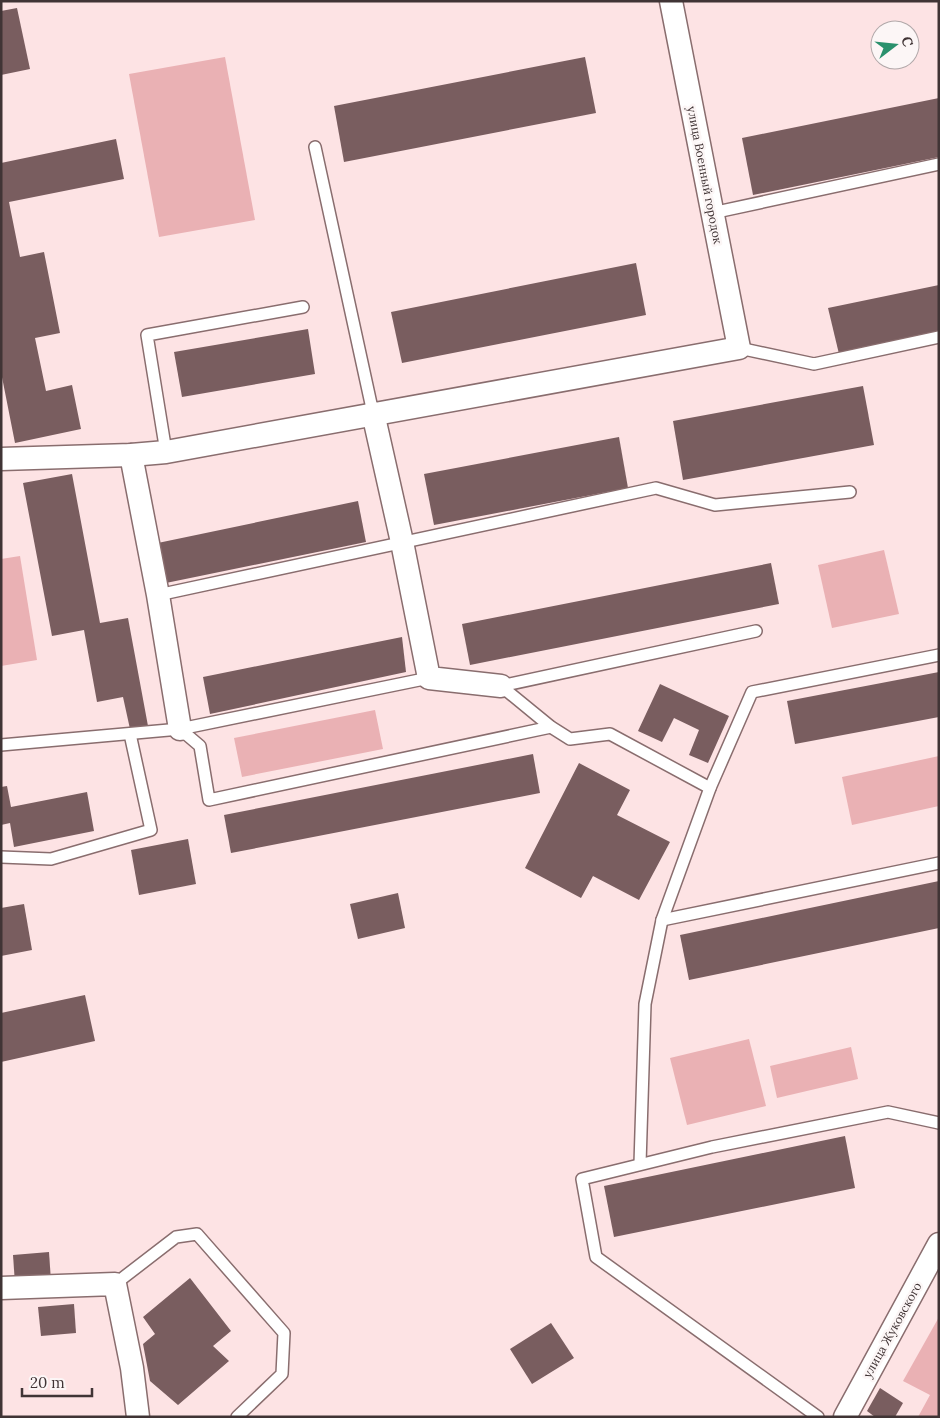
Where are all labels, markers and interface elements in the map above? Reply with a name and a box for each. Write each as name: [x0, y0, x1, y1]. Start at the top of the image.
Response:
north arrow: [870, 20, 920, 70]
text: С: [898, 34, 918, 49]
street label: улица Военный городок: [684, 105, 726, 246]
street label: улица Жуковского: [860, 1280, 924, 1380]
scale bar: [22, 1366, 92, 1398]
text: 20 m: [30, 1373, 65, 1392]

